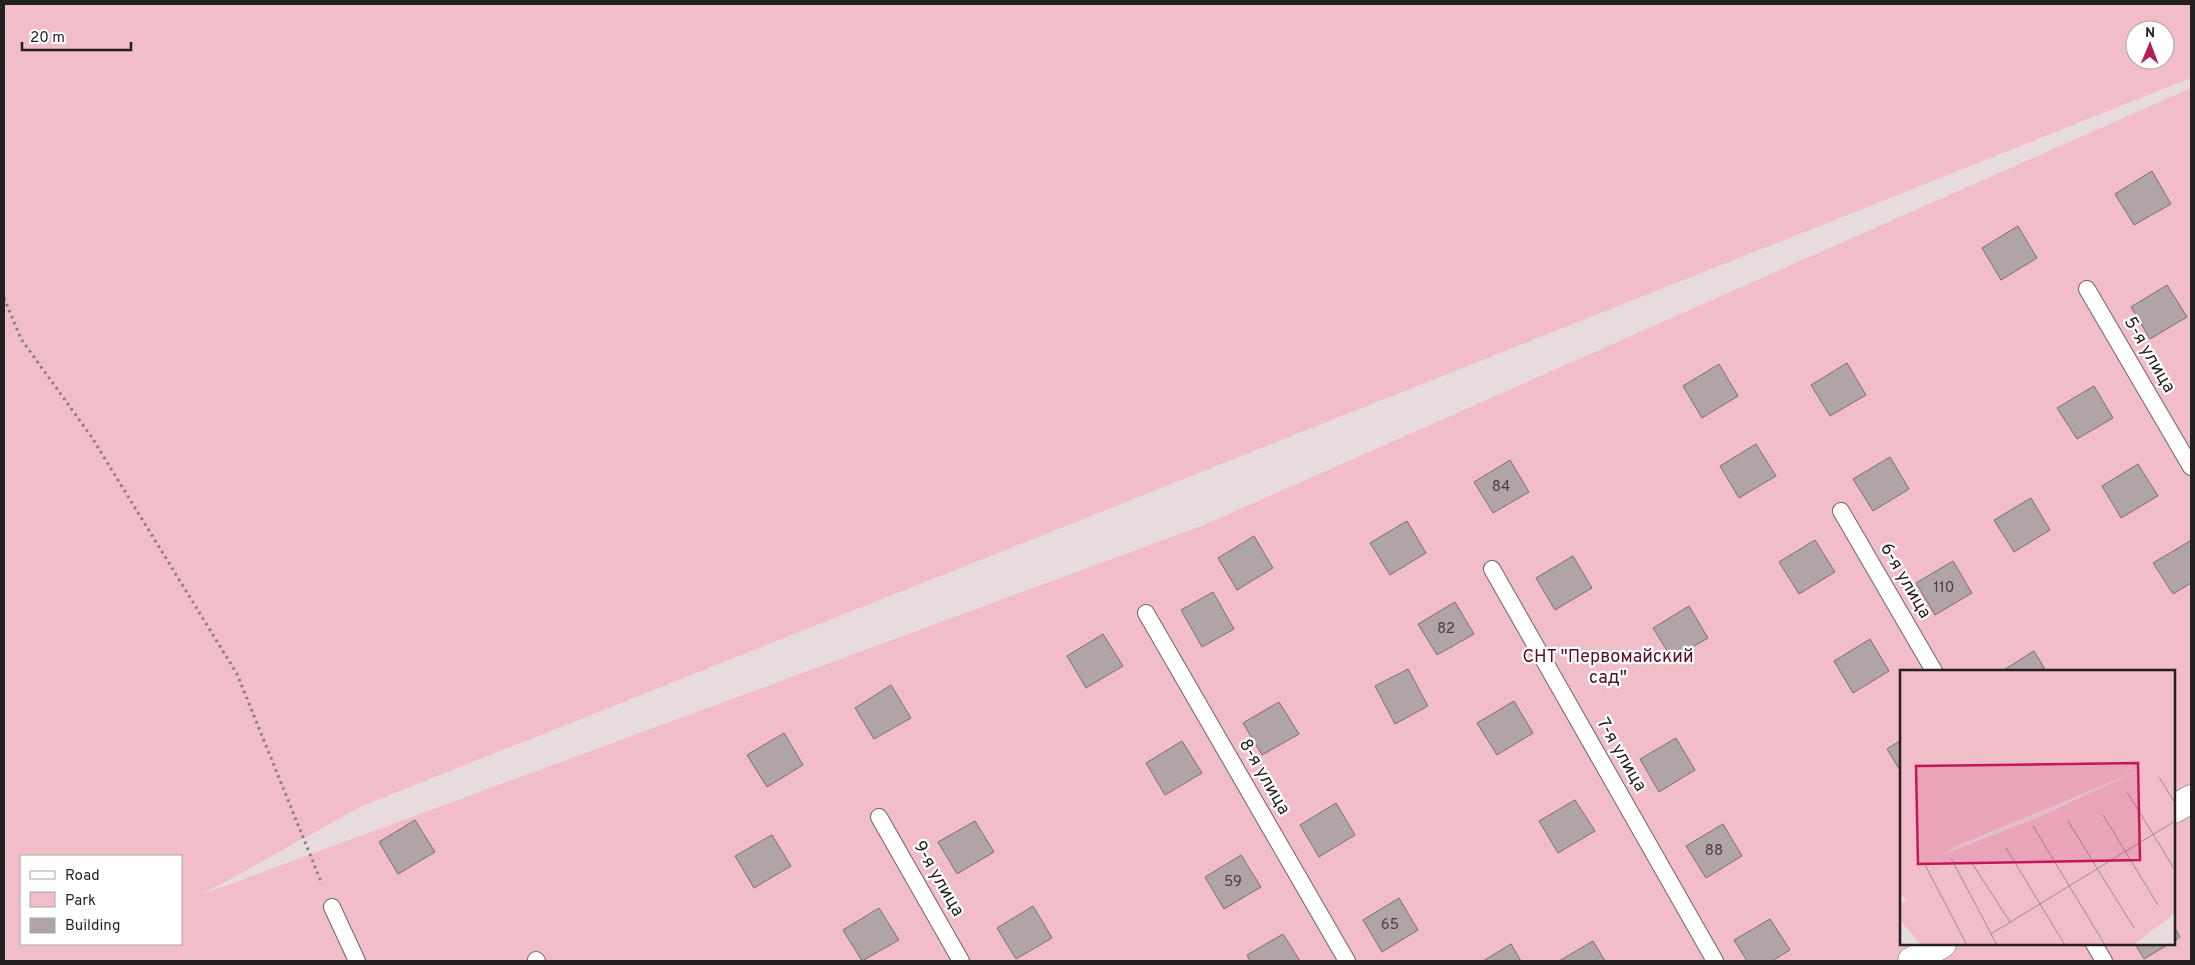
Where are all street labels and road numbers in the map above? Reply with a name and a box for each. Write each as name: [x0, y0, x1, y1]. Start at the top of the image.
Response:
street label: 5-я улица: [2118, 313, 2180, 397]
street label: 6-я улица: [1874, 539, 1936, 623]
street label: 7-я улица: [1591, 714, 1651, 796]
street label: 8-я улица: [1233, 735, 1295, 819]
street label: 9-я улица: [907, 837, 969, 921]

